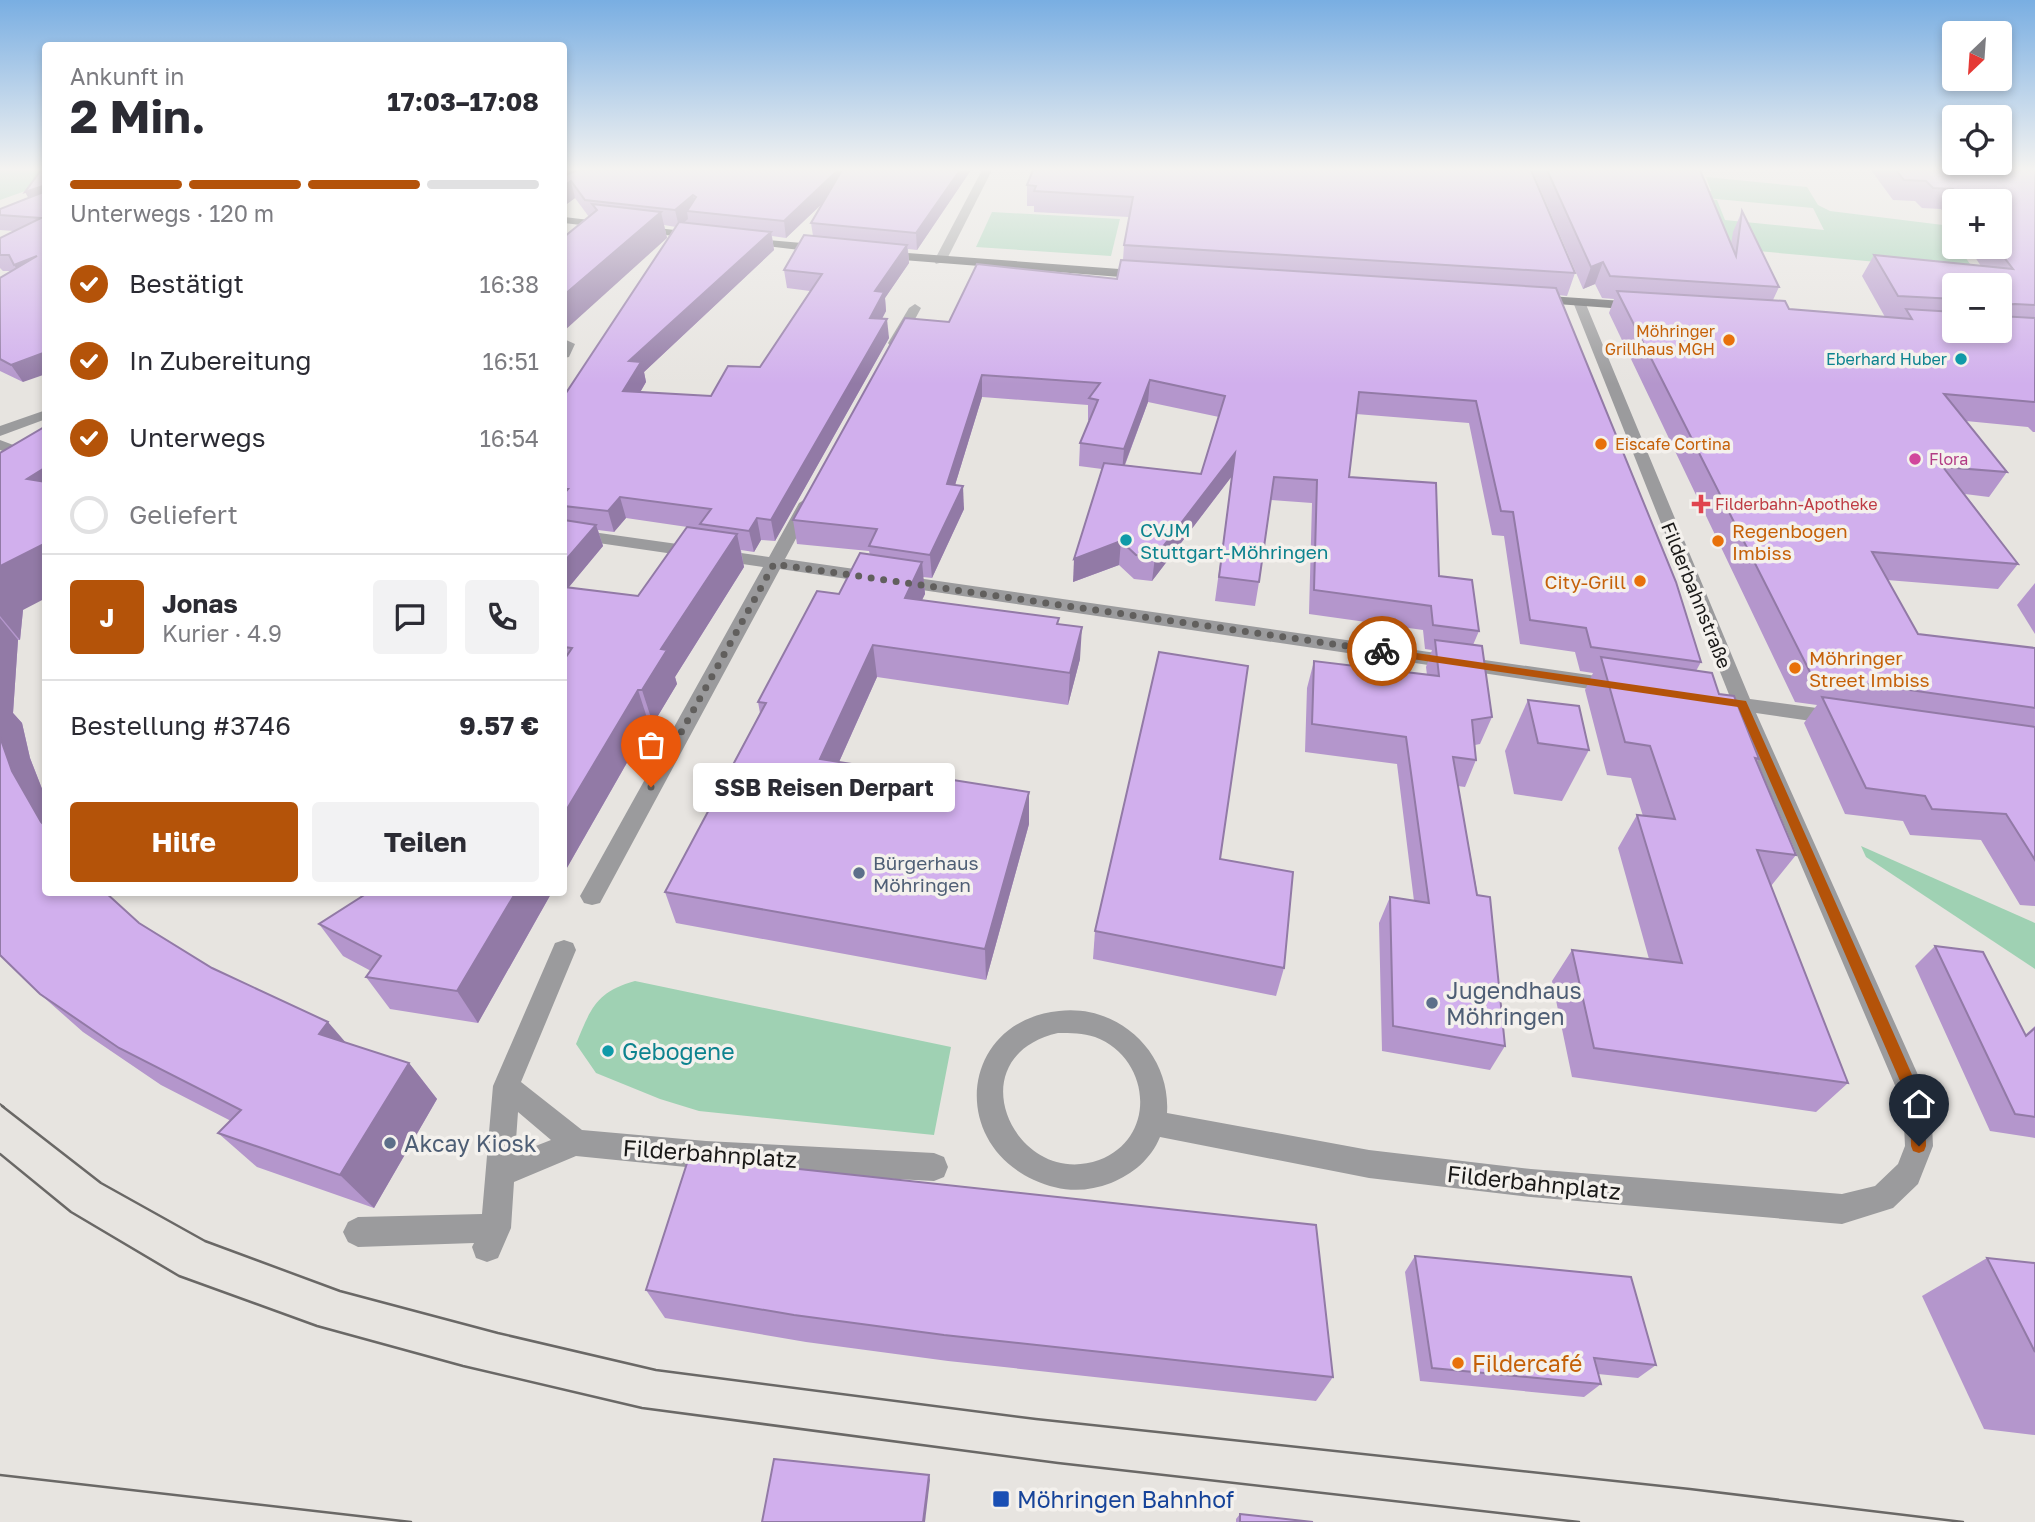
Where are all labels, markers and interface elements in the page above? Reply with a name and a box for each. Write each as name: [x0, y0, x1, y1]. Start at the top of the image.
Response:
north arrow: [1942, 21, 2012, 91]
map controls: [1942, 21, 2012, 343]
text: Ankunft in: [70, 62, 185, 90]
text: 17:03–17:08: [387, 86, 539, 117]
text: 2 Min.: [70, 88, 206, 143]
button: locate: [1942, 105, 2012, 175]
button: +: [1942, 189, 2012, 259]
text: Unterwegs · 120 m: [70, 199, 274, 227]
icon: check: [70, 265, 108, 303]
text: Bestätigt: [129, 268, 244, 299]
text: 16:38: [480, 270, 539, 298]
button: −: [1942, 273, 2012, 343]
place label: Möhringer Grillhaus MGH: [1605, 321, 1715, 359]
marker: Möhringer Grillhaus MGH: [1721, 332, 1737, 348]
icon: check: [70, 342, 108, 380]
text: In Zubereitung: [129, 345, 312, 376]
text: 16:51: [483, 347, 539, 375]
place label: Eberhard Huber: [1826, 349, 1947, 369]
marker: Eberhard Huber: [1953, 351, 1969, 367]
icon: check: [70, 419, 108, 457]
text: Unterwegs: [129, 422, 266, 453]
text: 16:54: [480, 424, 539, 452]
place label: Eiscafe Cortina: [1615, 434, 1731, 454]
marker: Eiscafe Cortina: [1593, 436, 1609, 452]
place label: Flora: [1929, 449, 1968, 469]
marker: Flora: [1907, 451, 1923, 467]
place label: Filderbahn-Apotheke: [1715, 494, 1877, 514]
marker: Filderbahn-Apotheke: [1693, 496, 1709, 512]
text: Geliefert: [129, 499, 238, 530]
place label: CVJM Stuttgart-Möhringen: [1140, 518, 1329, 563]
street label: Filderbahnstraße: [1657, 518, 1737, 672]
place label: Regenbogen Imbiss: [1732, 519, 1848, 564]
marker: CVJM Stuttgart-Möhringen: [1118, 532, 1134, 548]
marker: Regenbogen Imbiss: [1710, 533, 1726, 549]
place label: City-Grill: [1544, 570, 1626, 593]
marker: City-Grill: [1632, 573, 1648, 589]
button: chat: [373, 580, 447, 654]
button: phone: [465, 580, 539, 654]
text: Jonas: [162, 588, 238, 619]
text: J: [100, 602, 114, 633]
courier: [1347, 616, 1417, 686]
text: Kurier · 4.9: [162, 619, 282, 647]
icon: bike: [1363, 632, 1401, 670]
place label: Möhringer Street Imbiss: [1809, 646, 1930, 691]
marker: Möhringer Street Imbiss: [1787, 660, 1803, 676]
text: Bestellung #3746: [70, 710, 291, 741]
text: 9.57 €: [459, 710, 539, 741]
pin: [621, 715, 681, 787]
icon: bag: [632, 726, 670, 764]
callout: SSB Reisen Derpart: [693, 762, 956, 812]
text: SSB Reisen Derpart: [714, 773, 934, 801]
button: Hilfe: [70, 802, 298, 882]
button: Teilen: [312, 802, 539, 882]
place label: Bürgerhaus Möhringen: [873, 851, 979, 896]
marker: Bürgerhaus Möhringen: [851, 865, 867, 881]
place label: Jugendhaus Möhringen: [1446, 976, 1582, 1030]
marker: Jugendhaus Möhringen: [1424, 995, 1440, 1011]
place label: Gebogene: [622, 1037, 734, 1065]
marker: Gebogene: [600, 1043, 616, 1059]
pin: [1889, 1074, 1949, 1146]
icon: home: [1900, 1085, 1938, 1123]
place label: Akcay Kiosk: [404, 1129, 537, 1157]
street label: Filderbahnplatz: [622, 1133, 798, 1173]
marker: Akcay Kiosk: [382, 1135, 398, 1151]
street label: Filderbahnplatz: [1446, 1159, 1622, 1205]
place label: Fildercafé: [1472, 1349, 1582, 1377]
marker: Fildercafé: [1450, 1355, 1466, 1371]
place label: Möhringen Bahnhof: [1017, 1485, 1234, 1513]
marker: Möhringen Bahnhof: [991, 1489, 1011, 1509]

